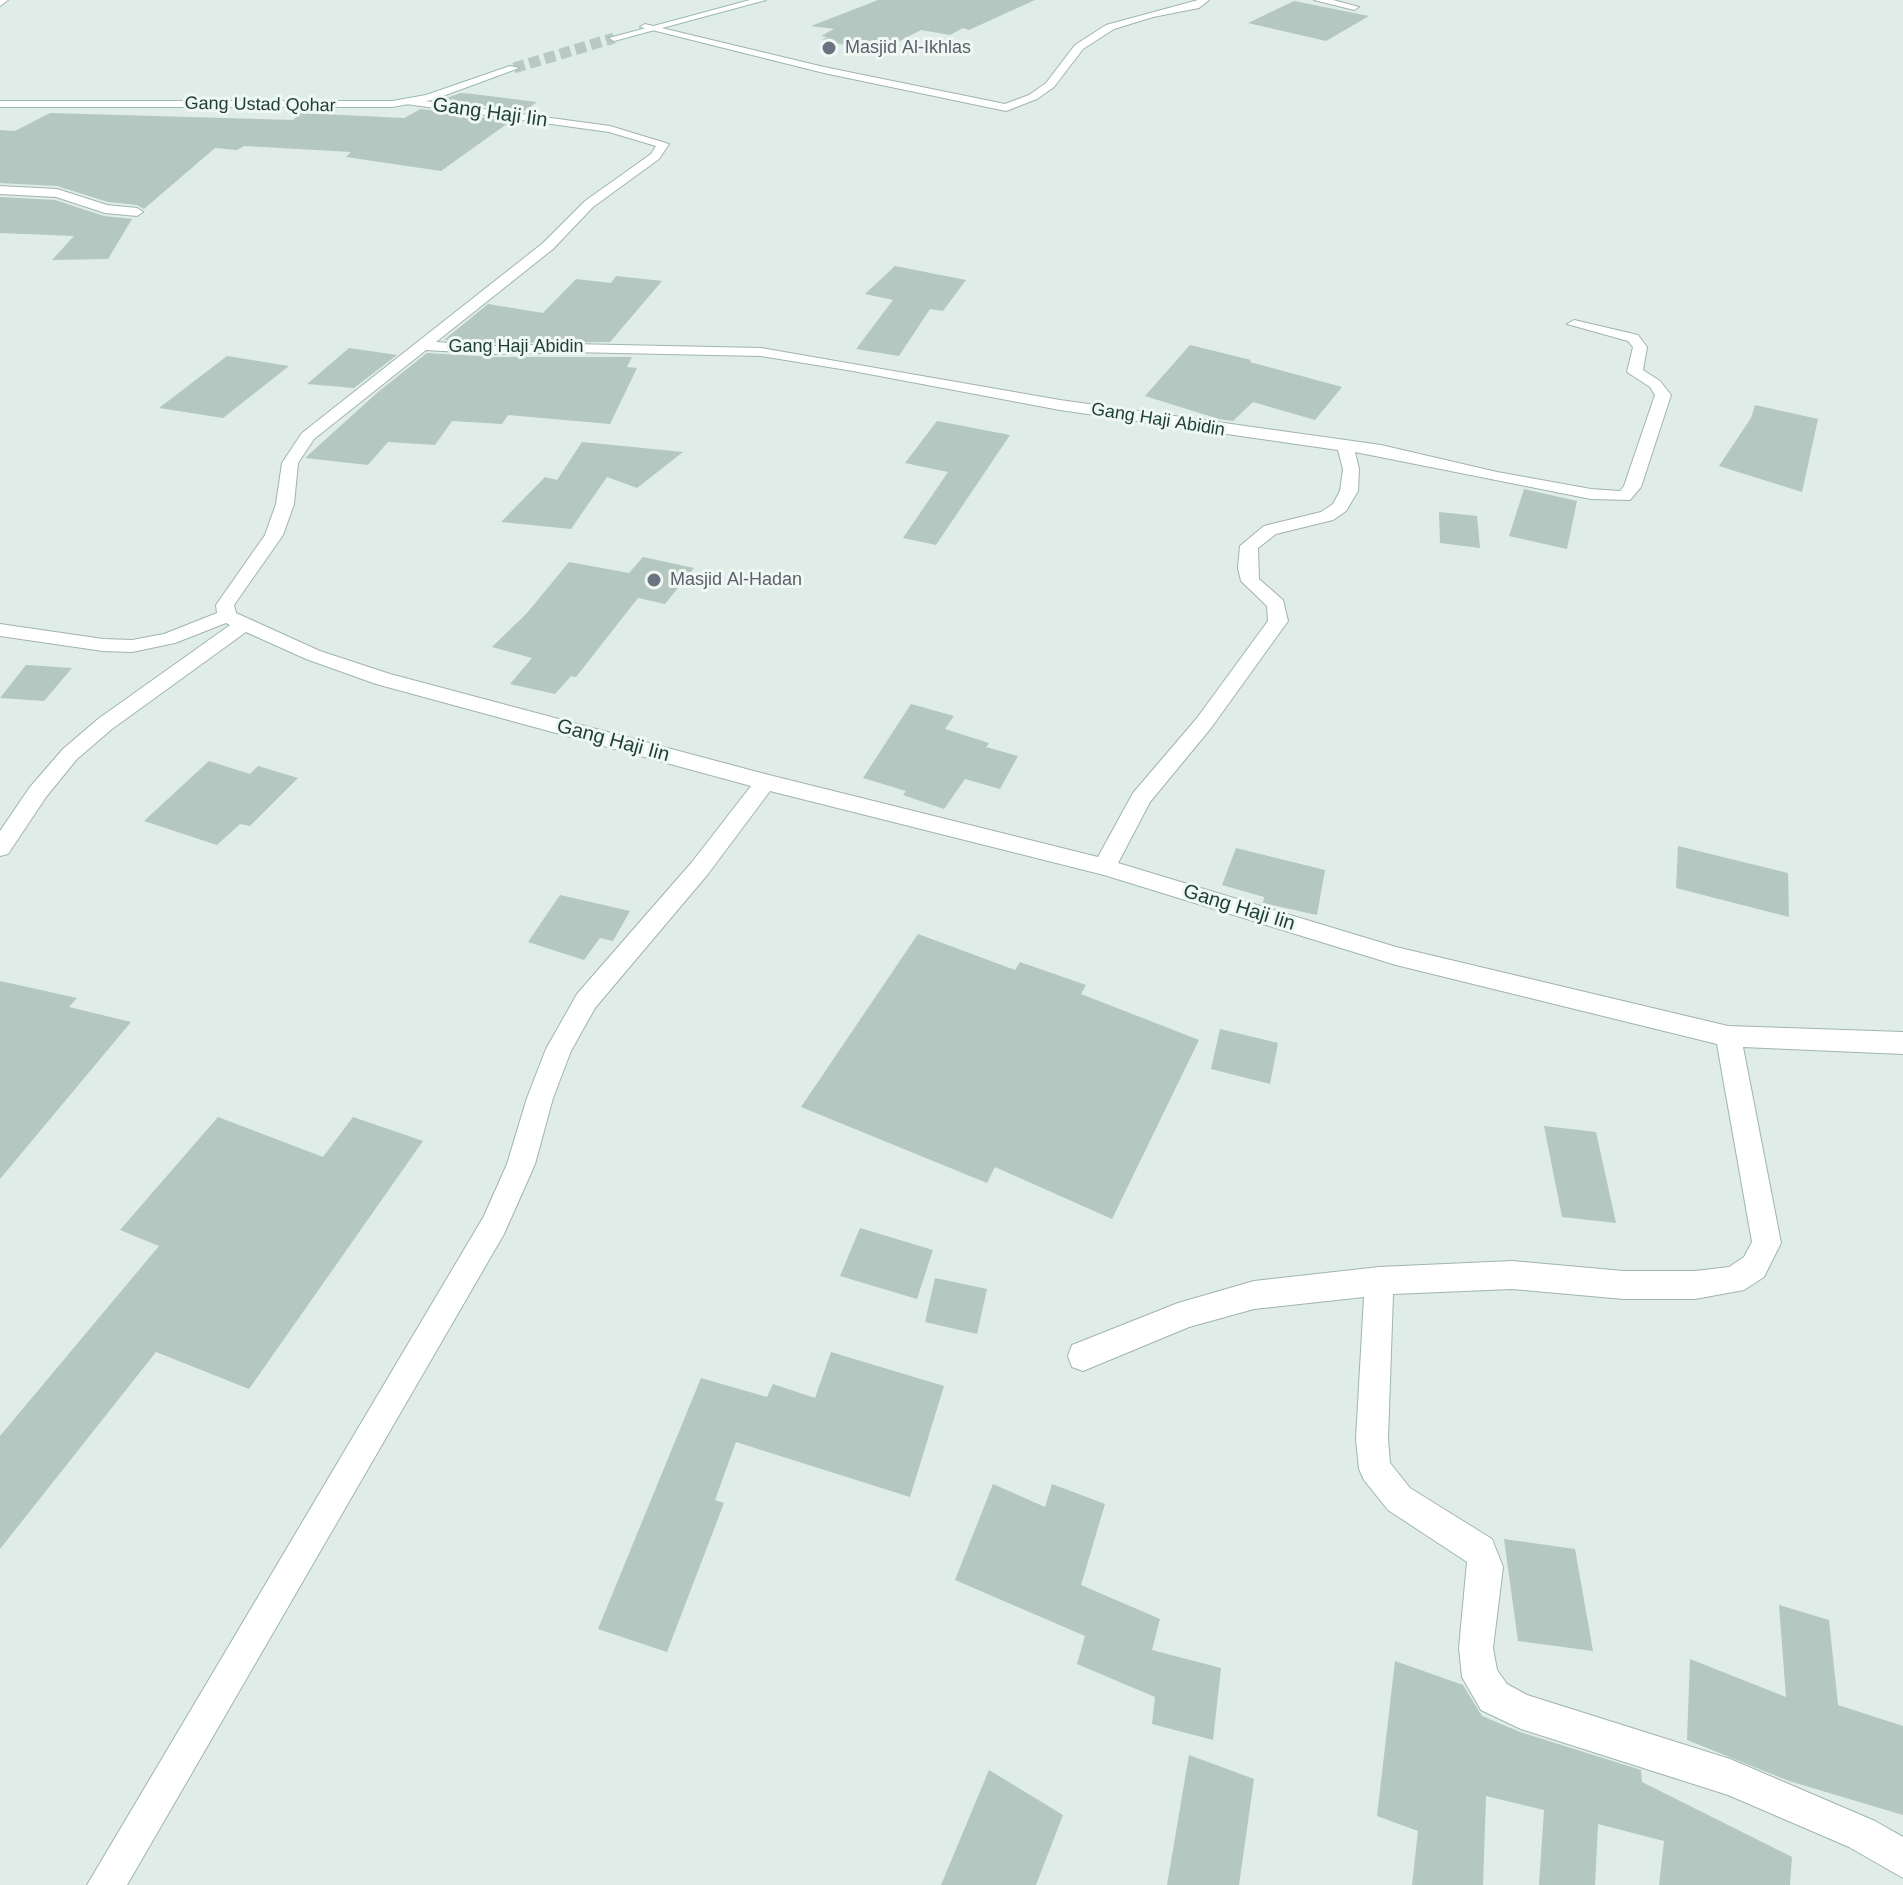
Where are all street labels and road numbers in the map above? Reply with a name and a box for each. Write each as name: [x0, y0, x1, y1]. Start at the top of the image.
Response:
street label: Gang Ustad Qohar: [184, 93, 336, 117]
street label: Gang Haji Iin: [431, 93, 549, 133]
street label: Gang Haji Abidin: [448, 336, 584, 358]
street label: Gang Haji Abidin: [1090, 399, 1226, 441]
street label: Gang Haji Iin: [554, 714, 672, 768]
street label: Gang Haji Iin: [1180, 880, 1298, 936]

